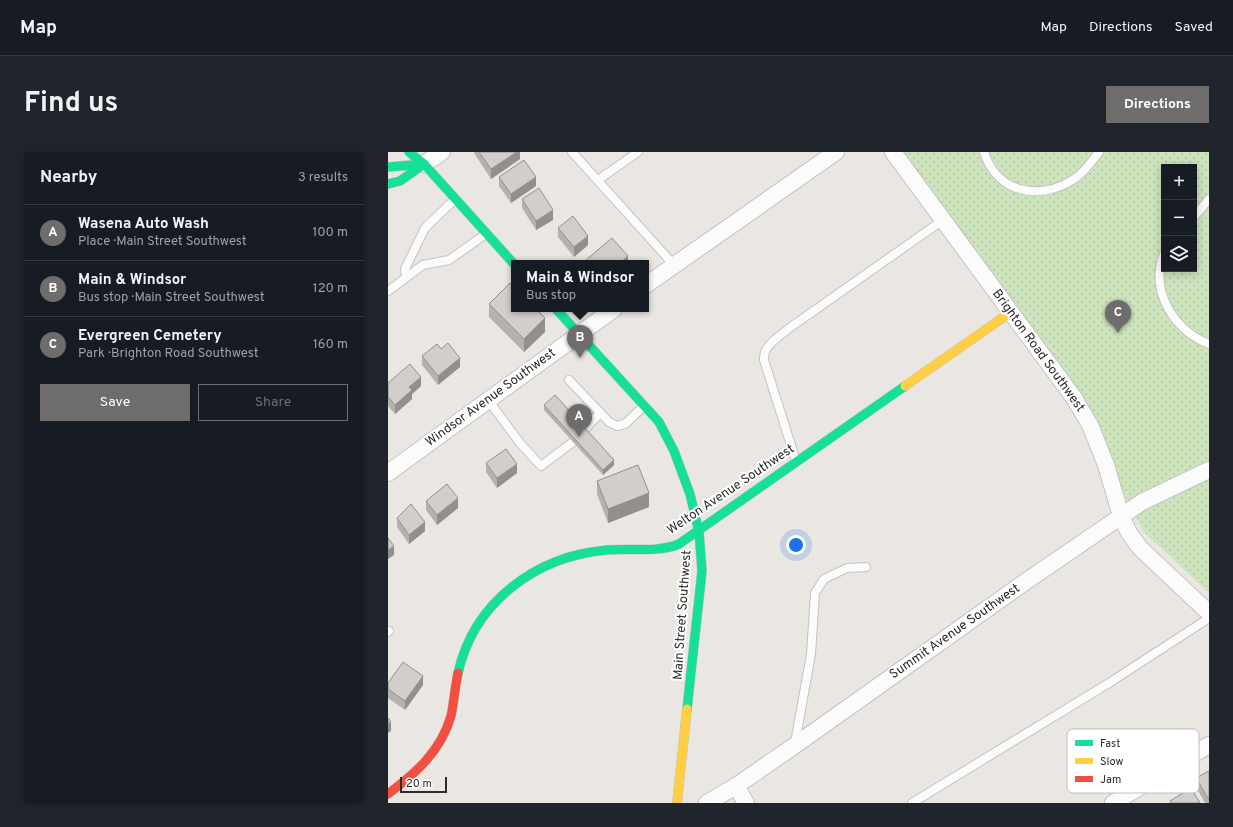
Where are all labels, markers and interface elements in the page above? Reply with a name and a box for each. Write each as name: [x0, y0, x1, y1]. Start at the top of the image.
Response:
text: Map: [20, 16, 57, 40]
text: Map: [1041, 19, 1067, 36]
text: Directions: [1089, 19, 1153, 36]
text: Saved: [1175, 19, 1213, 36]
text: Find us: [24, 86, 118, 122]
button: Directions: [1106, 86, 1209, 123]
map controls: [1161, 164, 1197, 272]
button: +: [1161, 164, 1197, 200]
text: Nearby: [40, 167, 97, 189]
text: 3 results: [298, 170, 348, 186]
button: −: [1161, 200, 1197, 236]
text: Wasena Auto Wash: [78, 215, 209, 234]
text: A: [48, 225, 58, 241]
text: 100 m: [312, 225, 348, 241]
text: Place · Main Street Southwest: [78, 234, 247, 250]
button: layers: [1161, 236, 1197, 272]
popup: [511, 260, 649, 312]
text: Main & Windsor: [526, 269, 634, 288]
text: Main & Windsor: [78, 271, 186, 290]
text: B: [49, 281, 57, 297]
text: 120 m: [313, 281, 348, 297]
street label: Brighton Road Southwest: [988, 287, 1088, 415]
text: Bus stop: [526, 288, 576, 304]
text: Bus stop · Main Street Southwest: [78, 290, 265, 306]
pin: C: [1105, 300, 1131, 333]
pin: B: [567, 325, 593, 358]
text: Evergreen Cemetery: [78, 327, 222, 346]
text: C: [49, 337, 57, 353]
text: 160 m: [313, 337, 348, 353]
street label: Windsor Avenue Southwest: [423, 345, 559, 451]
text: Park · Brighton Road Southwest: [78, 346, 259, 362]
button: Save: [40, 384, 190, 421]
button: Share: [198, 384, 348, 421]
pin: A: [566, 404, 592, 437]
street label: Welton Avenue Southwest: [664, 441, 798, 539]
your location: [786, 535, 806, 555]
street label: Main Street Southwest: [670, 549, 696, 681]
street label: Summit Avenue Southwest: [887, 581, 1023, 683]
legend: [1067, 729, 1199, 793]
text: Fast: [1100, 737, 1120, 751]
text: Slow: [1100, 755, 1123, 769]
text: Jam: [1100, 773, 1121, 787]
scale bar: [400, 775, 447, 794]
text: 20 m: [406, 777, 432, 791]

